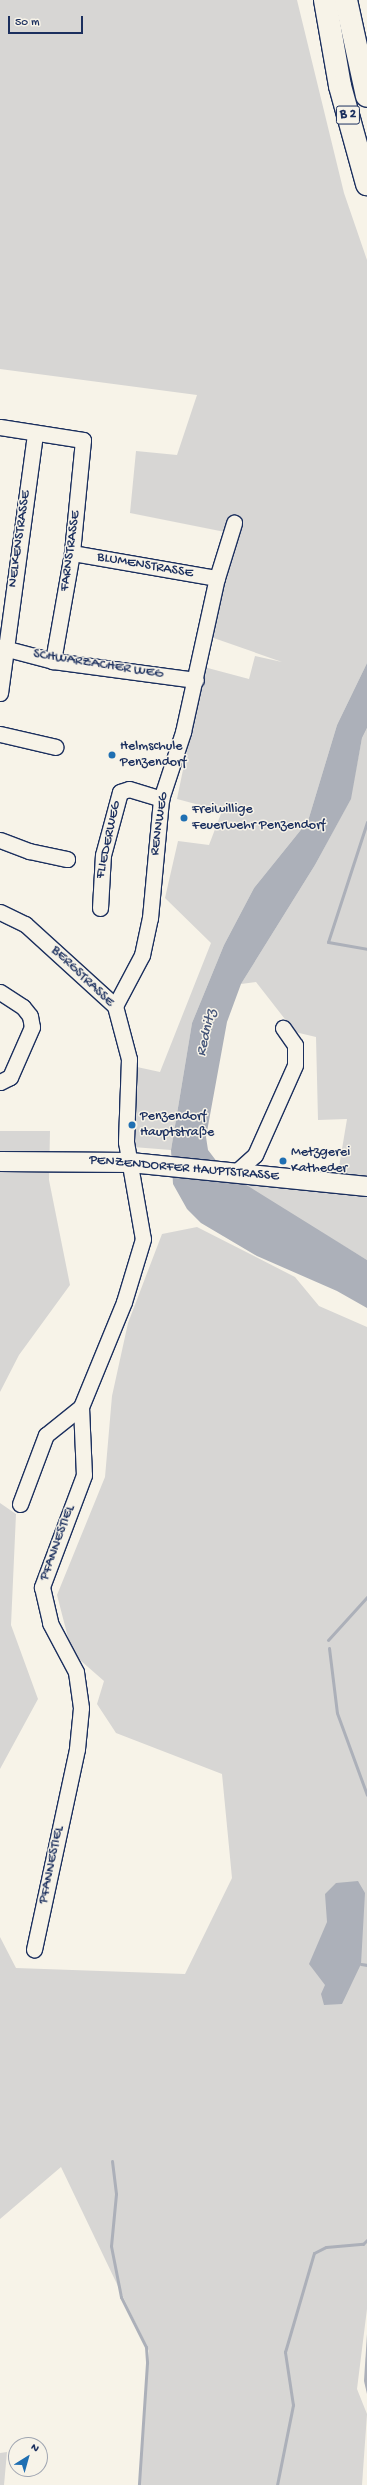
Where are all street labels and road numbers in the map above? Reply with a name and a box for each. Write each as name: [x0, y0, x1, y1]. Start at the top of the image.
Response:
road number: B 2: [335, 104, 361, 126]
street label: NELKENSTRASSE: [5, 489, 35, 589]
street label: FARNSTRASSE: [57, 510, 85, 592]
street label: BLUMENSTRASSE: [96, 549, 194, 583]
street label: SCHWARZACHER WEG: [32, 646, 164, 684]
street label: RENNWEG: [147, 791, 173, 857]
street label: FLIEDERWEG: [93, 800, 125, 880]
street label: BERGSTRASSE: [47, 943, 117, 1011]
street label: PENZENDORFER HAUPTSTRASSE: [88, 1152, 280, 1186]
street label: PFANNESTIEL: [37, 1503, 79, 1583]
street label: PFANNESTIEL: [36, 1824, 68, 1906]

